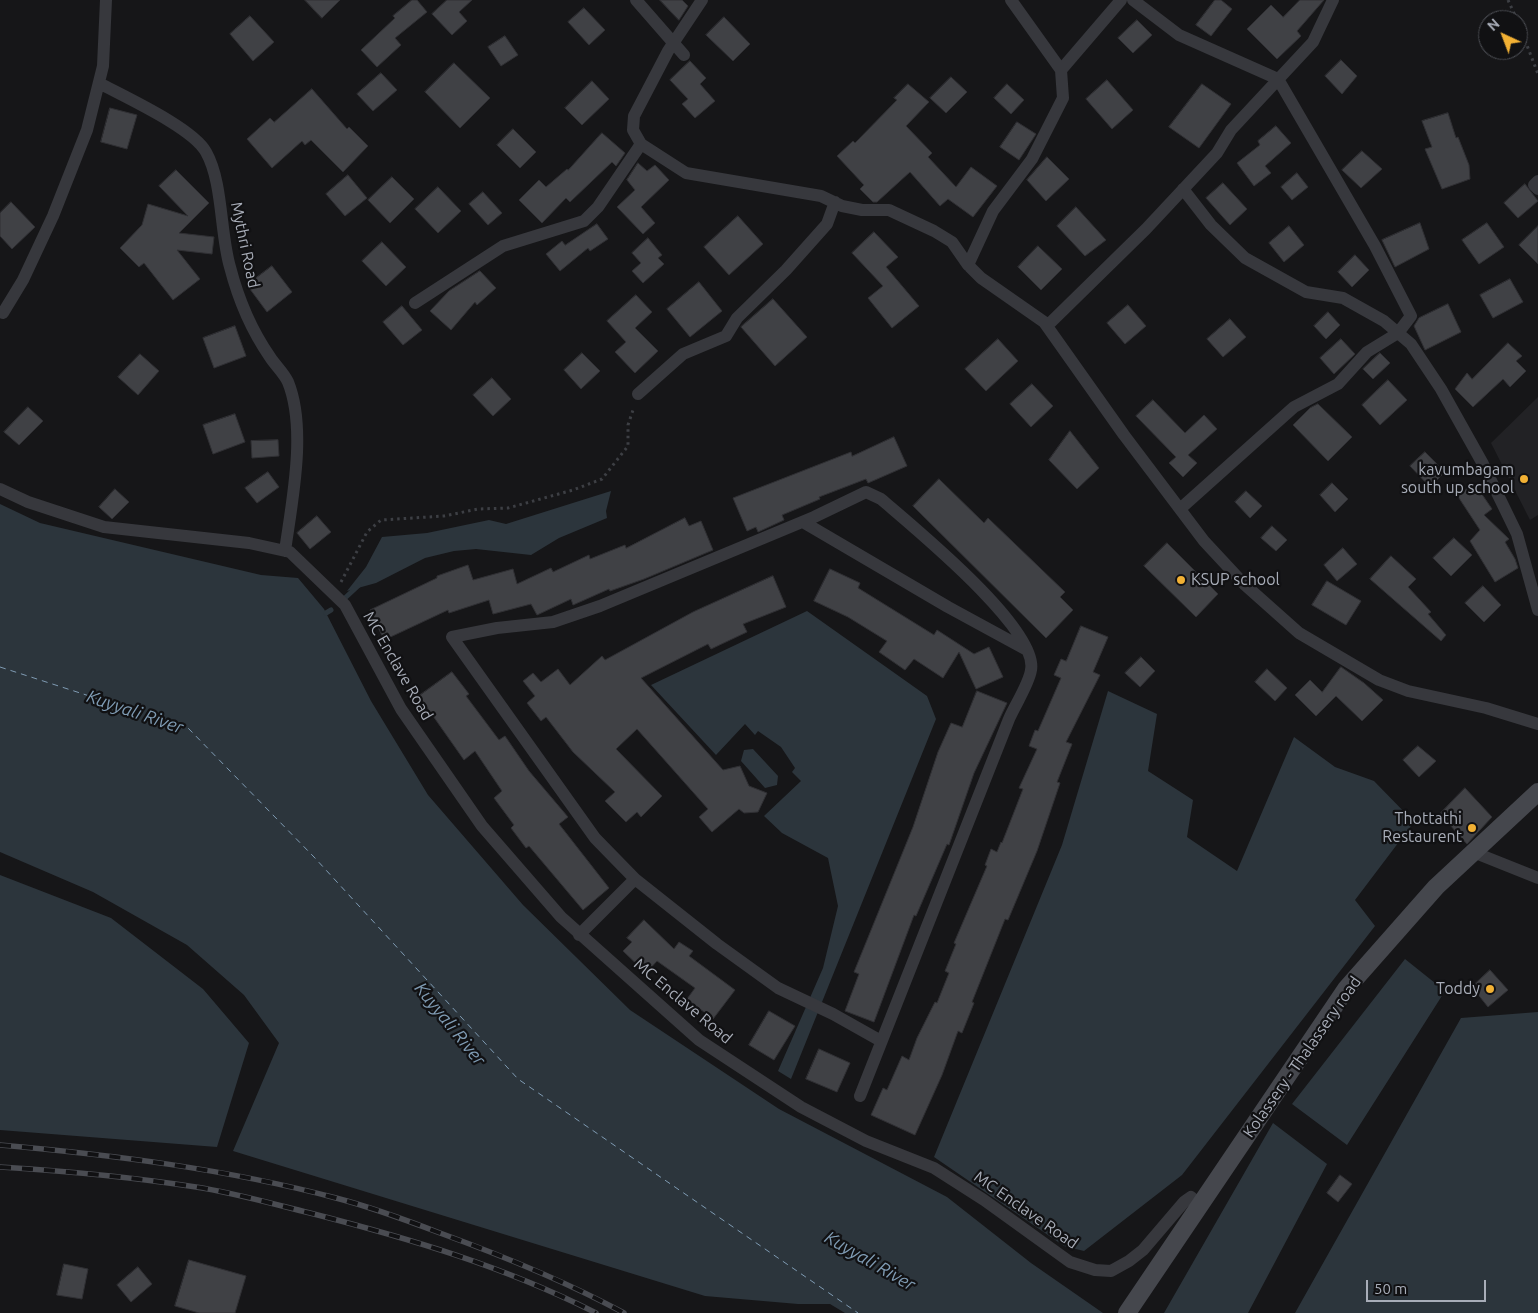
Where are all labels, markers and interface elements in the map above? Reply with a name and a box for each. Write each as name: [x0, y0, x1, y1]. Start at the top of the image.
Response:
north arrow: [1478, 10, 1528, 60]
text: N: [1484, 15, 1503, 34]
street label: Mythri Road: [227, 200, 263, 290]
place label: kavumbagam south up school: [1401, 460, 1514, 498]
marker: kavumbagam south up school: [1518, 473, 1530, 485]
place label: KSUP school: [1191, 570, 1280, 590]
marker: KSUP school: [1175, 574, 1187, 586]
street label: MC Enclave Road: [359, 608, 437, 724]
water label: Kuyyali River: [84, 685, 186, 739]
place label: Thottathi Restaurent: [1382, 809, 1462, 847]
marker: Thottathi Restaurent: [1466, 822, 1478, 834]
street label: MC Enclave Road: [630, 954, 736, 1048]
street label: Kolassery - Thalassery road: [1239, 973, 1365, 1141]
water label: Kuyyali River: [410, 978, 490, 1070]
place label: Toddy: [1436, 979, 1480, 999]
marker: Toddy: [1484, 983, 1496, 995]
street label: MC Enclave Road: [970, 1167, 1082, 1253]
water label: Kuyyali River: [821, 1226, 919, 1296]
scale bar: [1368, 1270, 1488, 1302]
text: 50 m: [1374, 1280, 1407, 1297]

